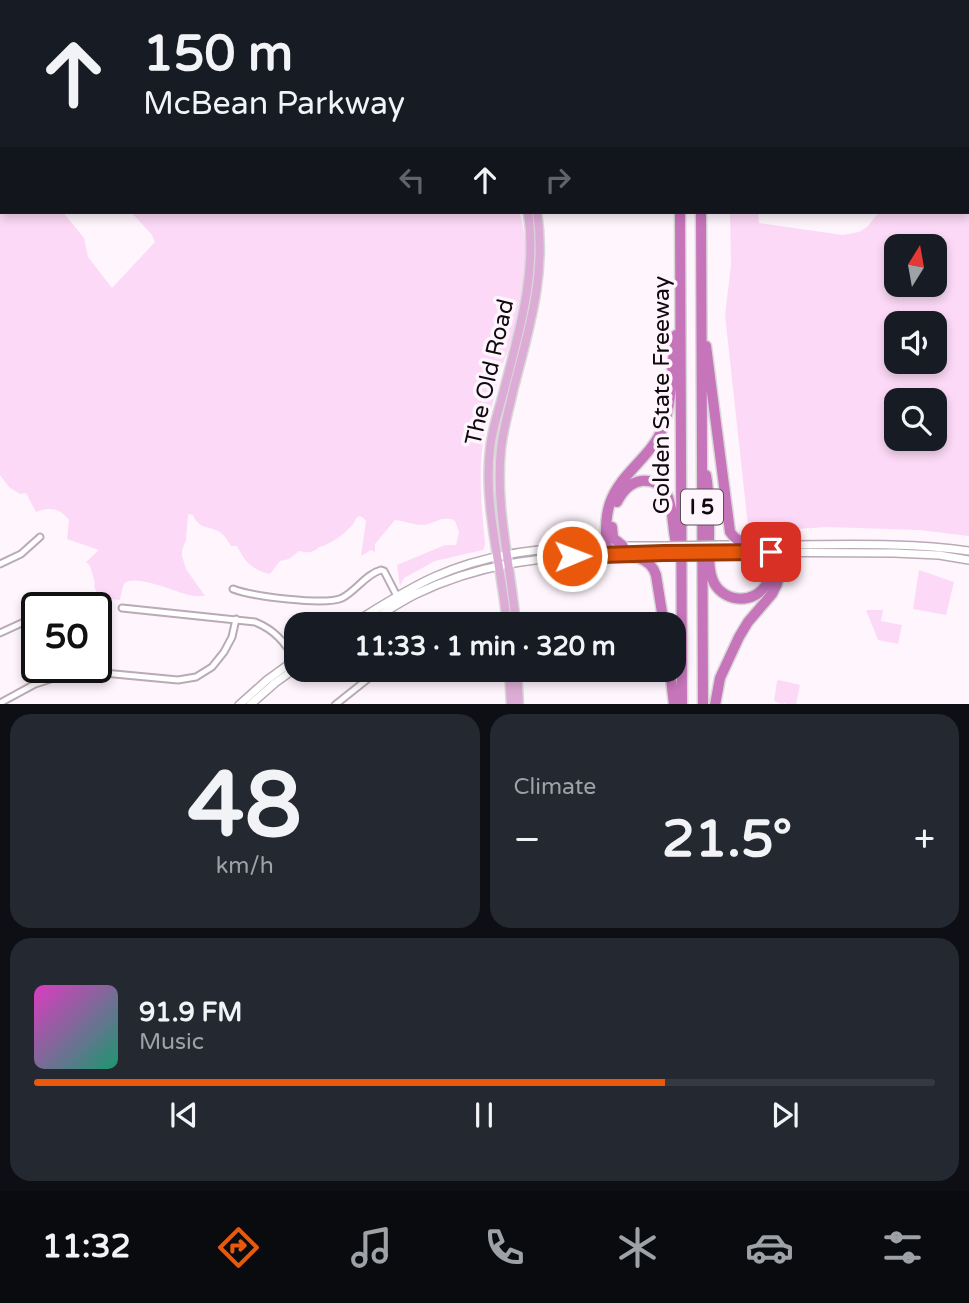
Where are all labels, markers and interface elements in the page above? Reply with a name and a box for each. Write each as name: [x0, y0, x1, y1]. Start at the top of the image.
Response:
text: 150 m: [143, 25, 293, 84]
icon: ahead: [28, 28, 119, 119]
text: McBean Parkway: [143, 85, 405, 123]
icon: left: [393, 161, 431, 199]
icon: ahead: [466, 161, 504, 199]
icon: right: [539, 161, 577, 199]
north arrow: [884, 234, 947, 298]
map controls: [884, 234, 947, 451]
street label: Golden State Freeway: [648, 276, 676, 514]
street label: The Old Road: [460, 296, 520, 448]
button: sound: [884, 311, 947, 374]
button: search: [884, 388, 947, 451]
road number: I 5: [681, 490, 723, 524]
position arrow: [535, 519, 609, 593]
pin: [741, 522, 801, 582]
icon: arrive: [752, 533, 790, 571]
speed limit sign: 50: [21, 592, 112, 683]
text: 11:33 · 1 min · 320 m: [354, 631, 616, 662]
text: 48: [188, 751, 302, 861]
text: Climate: [514, 773, 596, 801]
text: 21.5°: [662, 808, 792, 871]
text: −: [514, 817, 541, 863]
text: +: [914, 817, 935, 863]
text: km/h: [216, 852, 274, 880]
text: 91.9 FM: [139, 997, 242, 1028]
text: Music: [139, 1028, 204, 1056]
icon: previous: [165, 1096, 203, 1134]
icon: pause: [465, 1096, 503, 1134]
icon: next: [766, 1096, 804, 1134]
icon: directions: [214, 1223, 263, 1272]
icon: music: [347, 1223, 396, 1272]
icon: phone: [480, 1223, 529, 1272]
icon: climate: [613, 1223, 662, 1272]
icon: car: [745, 1223, 794, 1272]
icon: filters: [878, 1223, 927, 1272]
text: 11:32: [42, 1228, 131, 1266]

